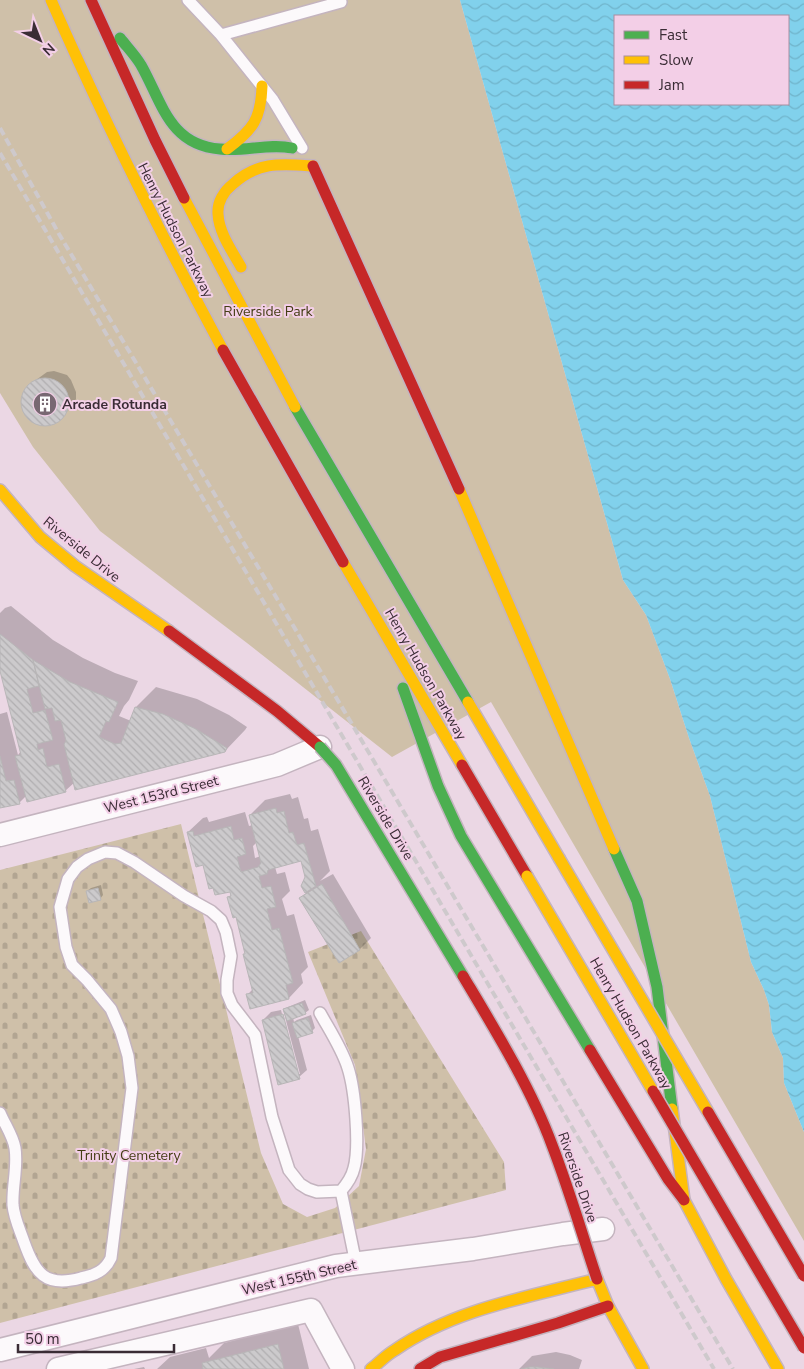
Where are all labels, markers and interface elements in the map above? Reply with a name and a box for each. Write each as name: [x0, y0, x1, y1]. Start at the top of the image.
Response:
north arrow: [15, 15, 65, 65]
legend: [614, 15, 789, 105]
text: Fast: [659, 25, 688, 45]
text: N: [38, 39, 59, 60]
text: Slow: [659, 50, 694, 70]
text: Jam: [658, 75, 685, 95]
street label: Henry Hudson Parkway: [133, 160, 218, 302]
park label: Riverside Park: [223, 302, 314, 321]
building icon: Arcade Rotunda: [32, 391, 58, 417]
place label: Arcade Rotunda: [62, 395, 167, 414]
street label: Riverside Drive: [39, 512, 124, 587]
street label: Henry Hudson Parkway: [380, 605, 471, 744]
street label: West 153rd Street: [102, 771, 220, 818]
street label: Riverside Drive: [353, 773, 418, 864]
street label: Henry Hudson Parkway: [585, 954, 676, 1093]
street label: Riverside Drive: [553, 1129, 602, 1225]
park label: Trinity Cemetery: [77, 1146, 181, 1165]
street label: West 155th Street: [240, 1255, 358, 1300]
scale bar: [18, 1322, 174, 1354]
text: 50 m: [25, 1329, 60, 1349]

